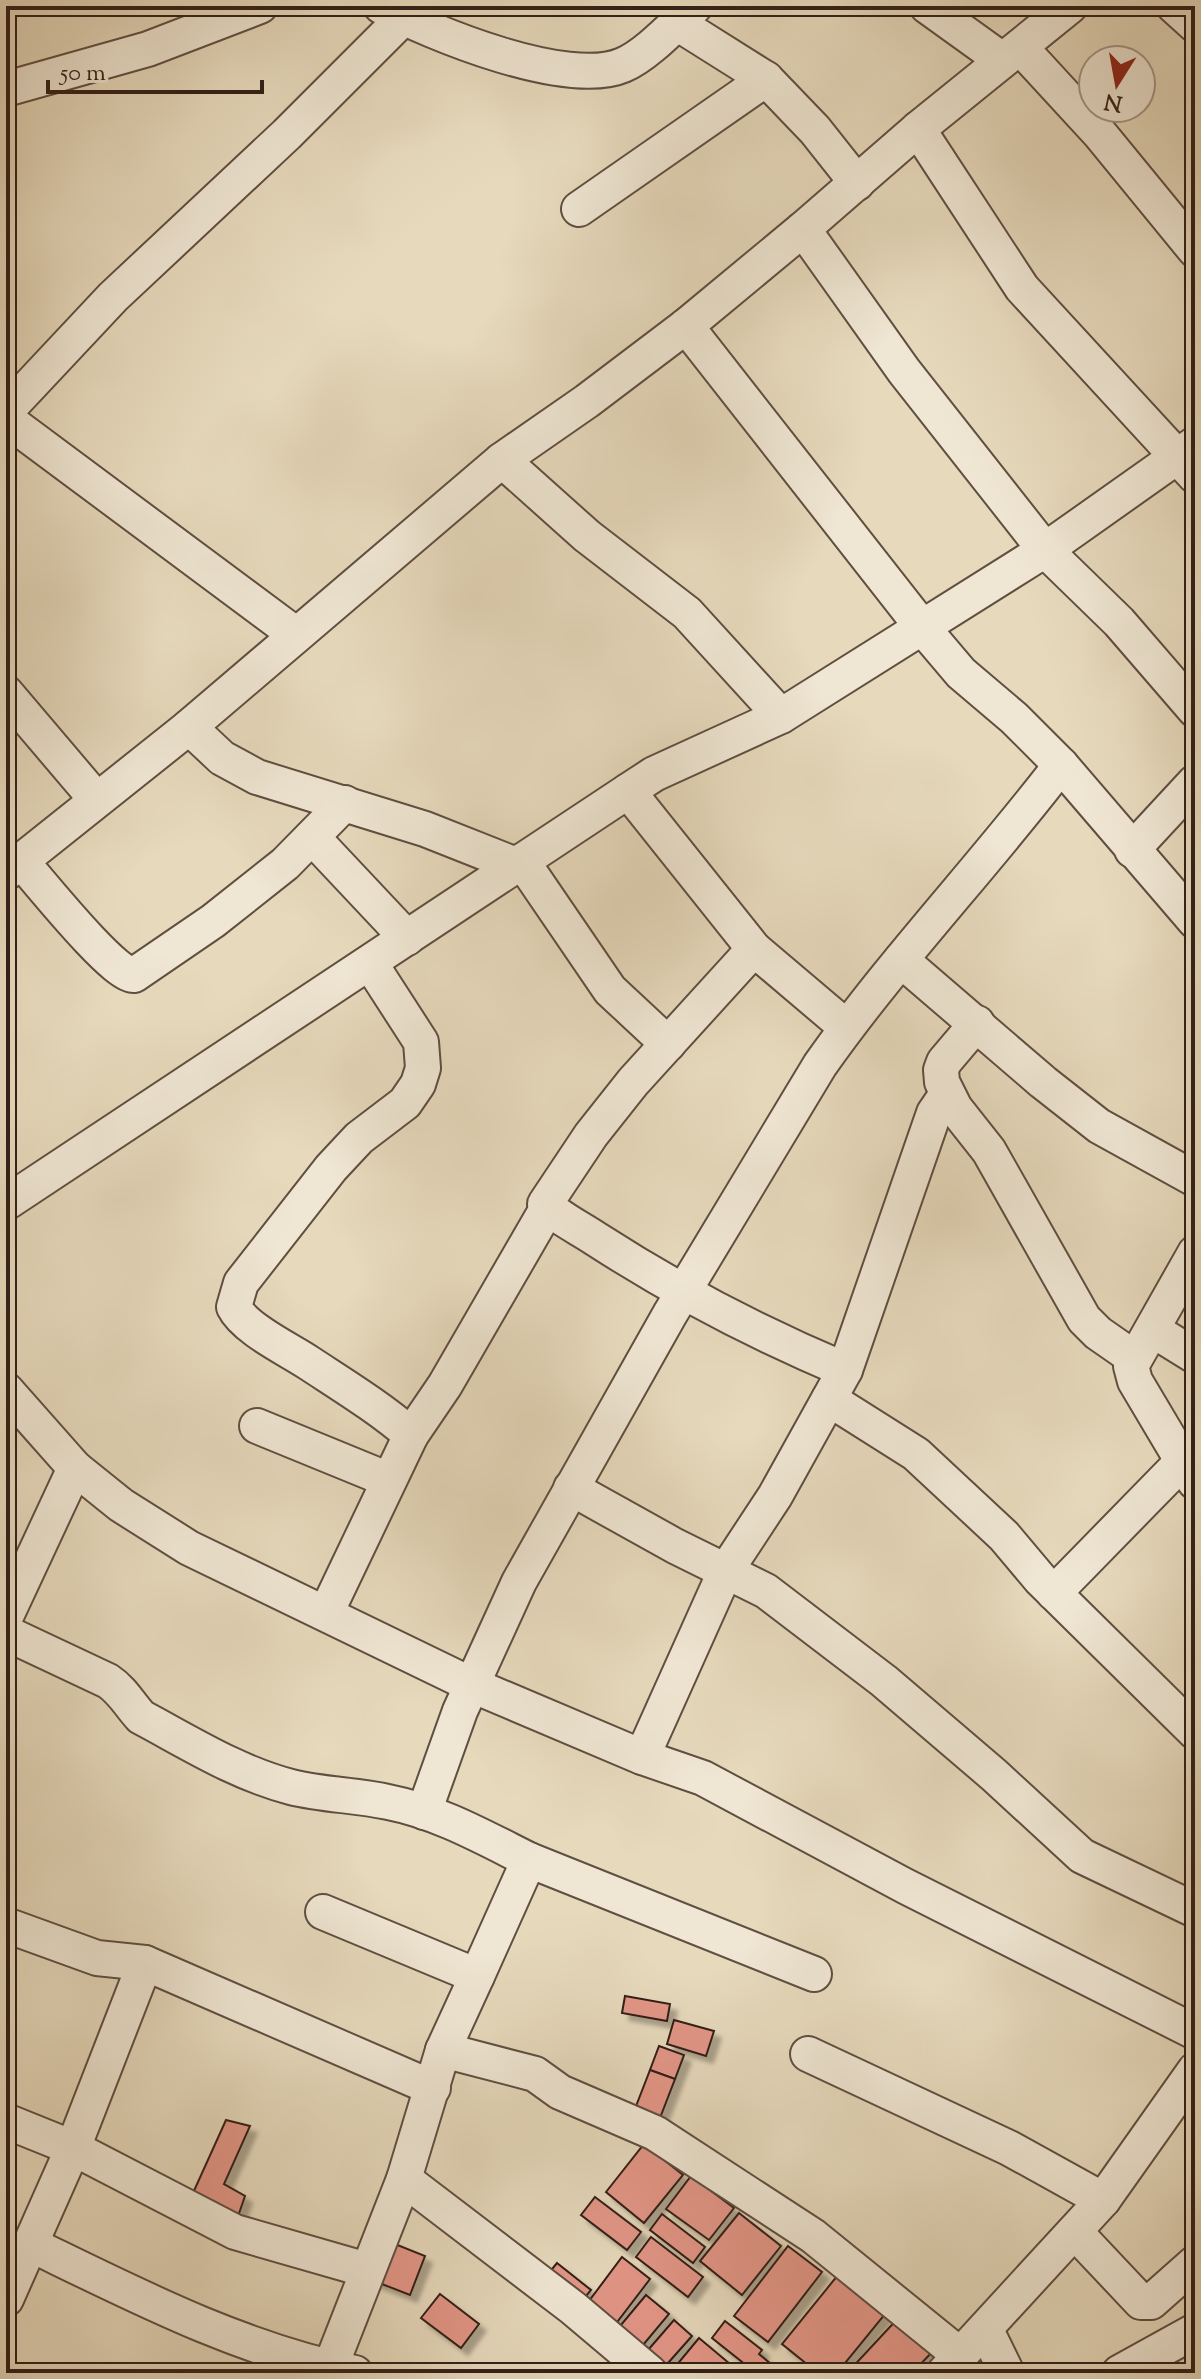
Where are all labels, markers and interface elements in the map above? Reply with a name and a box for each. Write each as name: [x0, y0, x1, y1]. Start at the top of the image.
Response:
scale bar: [48, 44, 262, 94]
north arrow: [1077, 44, 1157, 124]
text: 50 m: [58, 57, 106, 91]
text: N: [1102, 83, 1125, 118]

